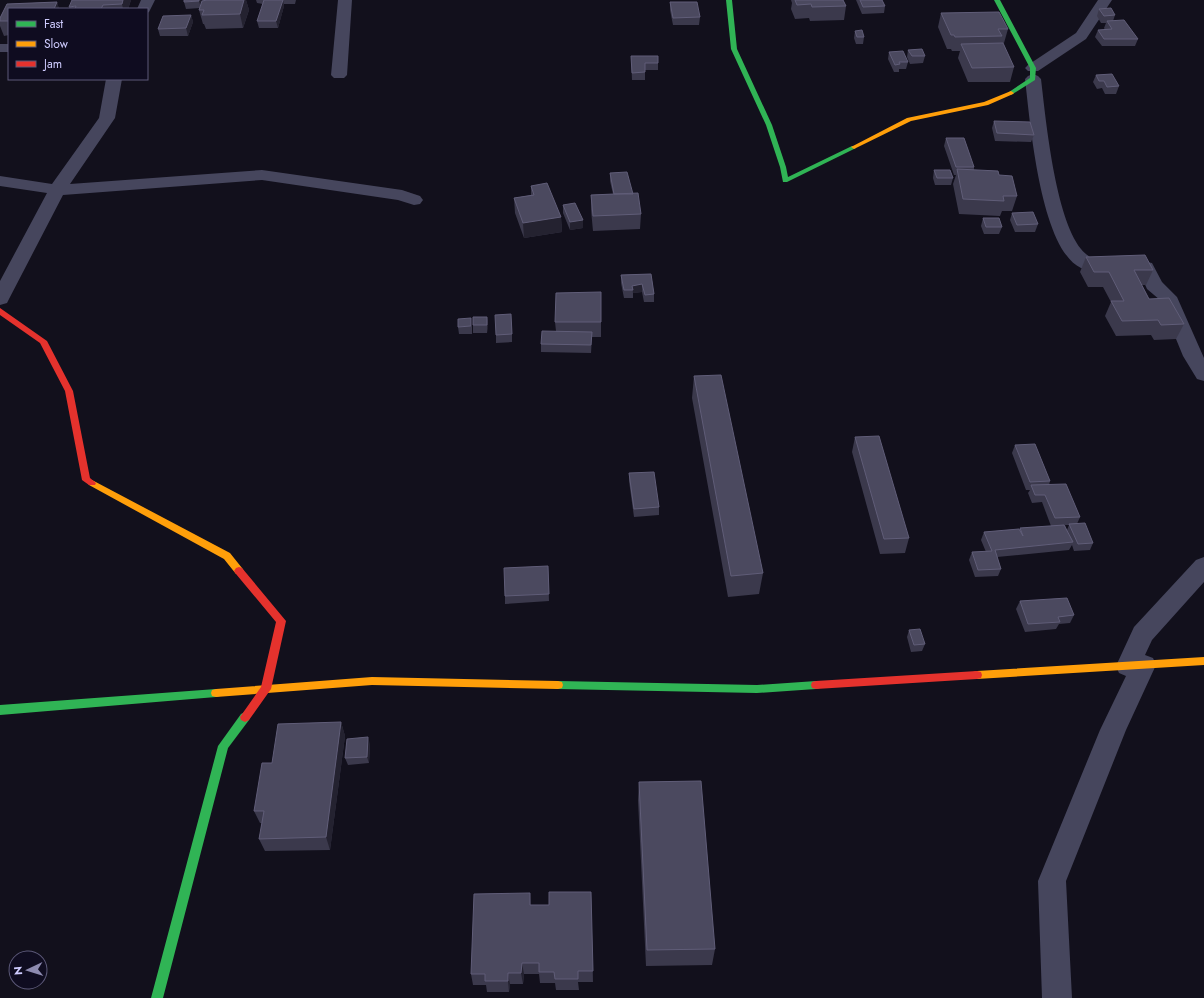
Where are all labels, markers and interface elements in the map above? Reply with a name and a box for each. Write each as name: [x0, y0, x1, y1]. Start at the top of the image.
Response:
legend: [8, 8, 148, 80]
text: Fast: [44, 15, 63, 33]
text: Slow: [44, 35, 69, 53]
text: Jam: [42, 55, 62, 73]
north arrow: [8, 950, 48, 990]
text: N: [10, 966, 26, 976]

